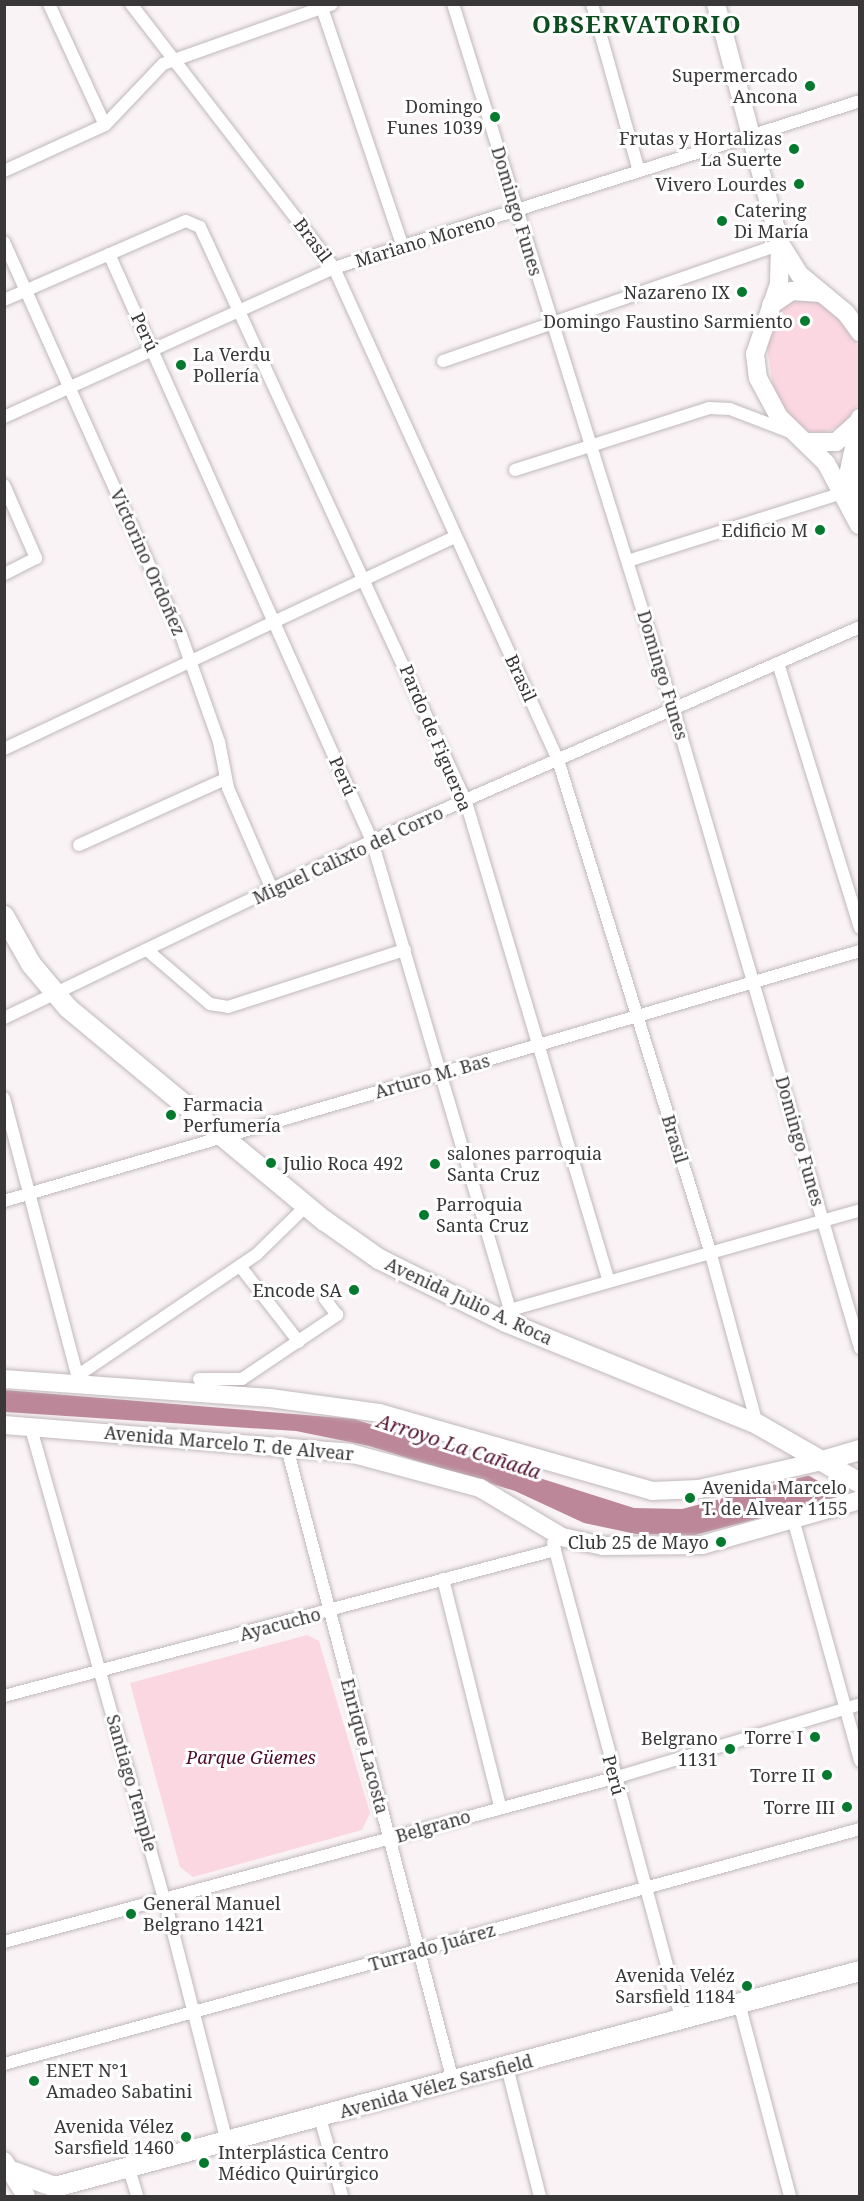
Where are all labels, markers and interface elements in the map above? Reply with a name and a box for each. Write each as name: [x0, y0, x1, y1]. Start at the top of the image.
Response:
district label: OBSERVATORIO: [532, 10, 742, 38]
place label: Supermercado Ancona: [672, 65, 798, 107]
marker: Supermercado Ancona: [803, 79, 817, 93]
place label: Domingo Funes 1039: [387, 96, 483, 138]
marker: Domingo Funes 1039: [488, 110, 502, 124]
place label: Frutas y Hortalizas La Suerte: [619, 128, 782, 170]
marker: Frutas y Hortalizas La Suerte: [787, 142, 801, 156]
street label: Domingo Funes: [487, 144, 547, 278]
place label: Vivero Lourdes: [655, 173, 787, 195]
marker: Vivero Lourdes: [792, 177, 806, 191]
place label: Catering Di María: [734, 200, 809, 242]
street label: Mariano Moreno: [352, 208, 498, 272]
street label: Brasil: [289, 214, 337, 266]
marker: Catering Di María: [715, 214, 729, 228]
place label: Nazareno IX: [624, 281, 730, 303]
marker: Nazareno IX: [735, 285, 749, 299]
street label: Perú: [127, 309, 163, 355]
place label: Domingo Faustino Sarmiento: [543, 310, 793, 332]
marker: Domingo Faustino Sarmiento: [798, 314, 812, 328]
place label: La Verdu Pollería: [193, 344, 271, 386]
marker: La Verdu Pollería: [174, 358, 188, 372]
street label: Victorino Ordoñez: [106, 485, 190, 639]
place label: Edificio M: [721, 519, 808, 541]
marker: Edificio M: [813, 523, 827, 537]
street label: Domingo Funes: [633, 608, 693, 742]
street label: Brasil: [501, 651, 541, 705]
street label: Pardo de Figueroa: [395, 661, 477, 815]
street label: Perú: [325, 753, 361, 799]
street label: Miguel Calixto del Corro: [249, 801, 447, 909]
street label: Arturo M. Bas: [372, 1049, 492, 1103]
street label: Domingo Funes: [771, 1074, 829, 1208]
place label: Farmacia Perfumería: [183, 1094, 281, 1136]
marker: Farmacia Perfumería: [164, 1108, 178, 1122]
street label: Brasil: [657, 1112, 693, 1166]
place label: salones parroquia Santa Cruz: [447, 1143, 602, 1186]
place label: Julio Roca 492: [283, 1152, 403, 1174]
marker: Julio Roca 492: [264, 1156, 278, 1170]
marker: salones parroquia Santa Cruz: [428, 1157, 442, 1171]
place label: Parroquia Santa Cruz: [436, 1194, 529, 1236]
marker: Parroquia Santa Cruz: [417, 1208, 431, 1222]
street label: Avenida Julio A. Roca: [382, 1253, 556, 1349]
place label: Encode SA: [252, 1279, 342, 1301]
marker: Encode SA: [347, 1283, 361, 1297]
water label: Arroyo La Cañada: [374, 1408, 544, 1484]
street label: Avenida Marcelo T. de Alvear: [103, 1421, 355, 1465]
place label: Avenida Marcelo T. de Alvear 1155: [702, 1477, 848, 1520]
marker: Avenida Marcelo T. de Alvear 1155: [683, 1491, 697, 1505]
place label: Club 25 de Mayo: [568, 1531, 709, 1553]
marker: Club 25 de Mayo: [714, 1535, 728, 1549]
street label: Ayacucho: [237, 1603, 323, 1645]
street label: Enrique Lacosta: [337, 1676, 393, 1816]
street label: Santiago Temple: [102, 1712, 162, 1854]
place label: Torre I: [745, 1726, 803, 1748]
place label: Belgrano 1131: [641, 1728, 718, 1770]
marker: Torre I: [808, 1730, 822, 1744]
marker: Belgrano 1131: [723, 1742, 737, 1756]
park label: Parque Güemes: [186, 1746, 316, 1768]
street label: Perú: [598, 1753, 630, 1797]
place label: Torre II: [750, 1764, 815, 1786]
marker: Torre II: [820, 1768, 834, 1782]
place label: Torre III: [763, 1796, 835, 1818]
marker: Torre III: [840, 1800, 854, 1814]
street label: Belgrano: [393, 1805, 473, 1847]
place label: General Manuel Belgrano 1421: [143, 1893, 281, 1936]
marker: General Manuel Belgrano 1421: [124, 1907, 138, 1921]
street label: Turrado Juárez: [366, 1919, 498, 1975]
place label: Avenida Veléz Sarsfield 1184: [615, 1965, 735, 2008]
marker: Avenida Veléz Sarsfield 1184: [740, 1979, 754, 1993]
street label: Avenida Vélez Sarsfield: [337, 2050, 535, 2122]
place label: ENET N°1 Amadeo Sabatini: [46, 2060, 192, 2102]
marker: ENET N°1 Amadeo Sabatini: [27, 2074, 41, 2088]
place label: Avenida Vélez Sarsfield 1460: [54, 2116, 174, 2158]
marker: Avenida Vélez Sarsfield 1460: [179, 2130, 193, 2144]
place label: Interplástica Centro Médico Quirúrgico: [218, 2142, 389, 2184]
marker: Interplástica Centro Médico Quirúrgico: [195, 2154, 213, 2172]

